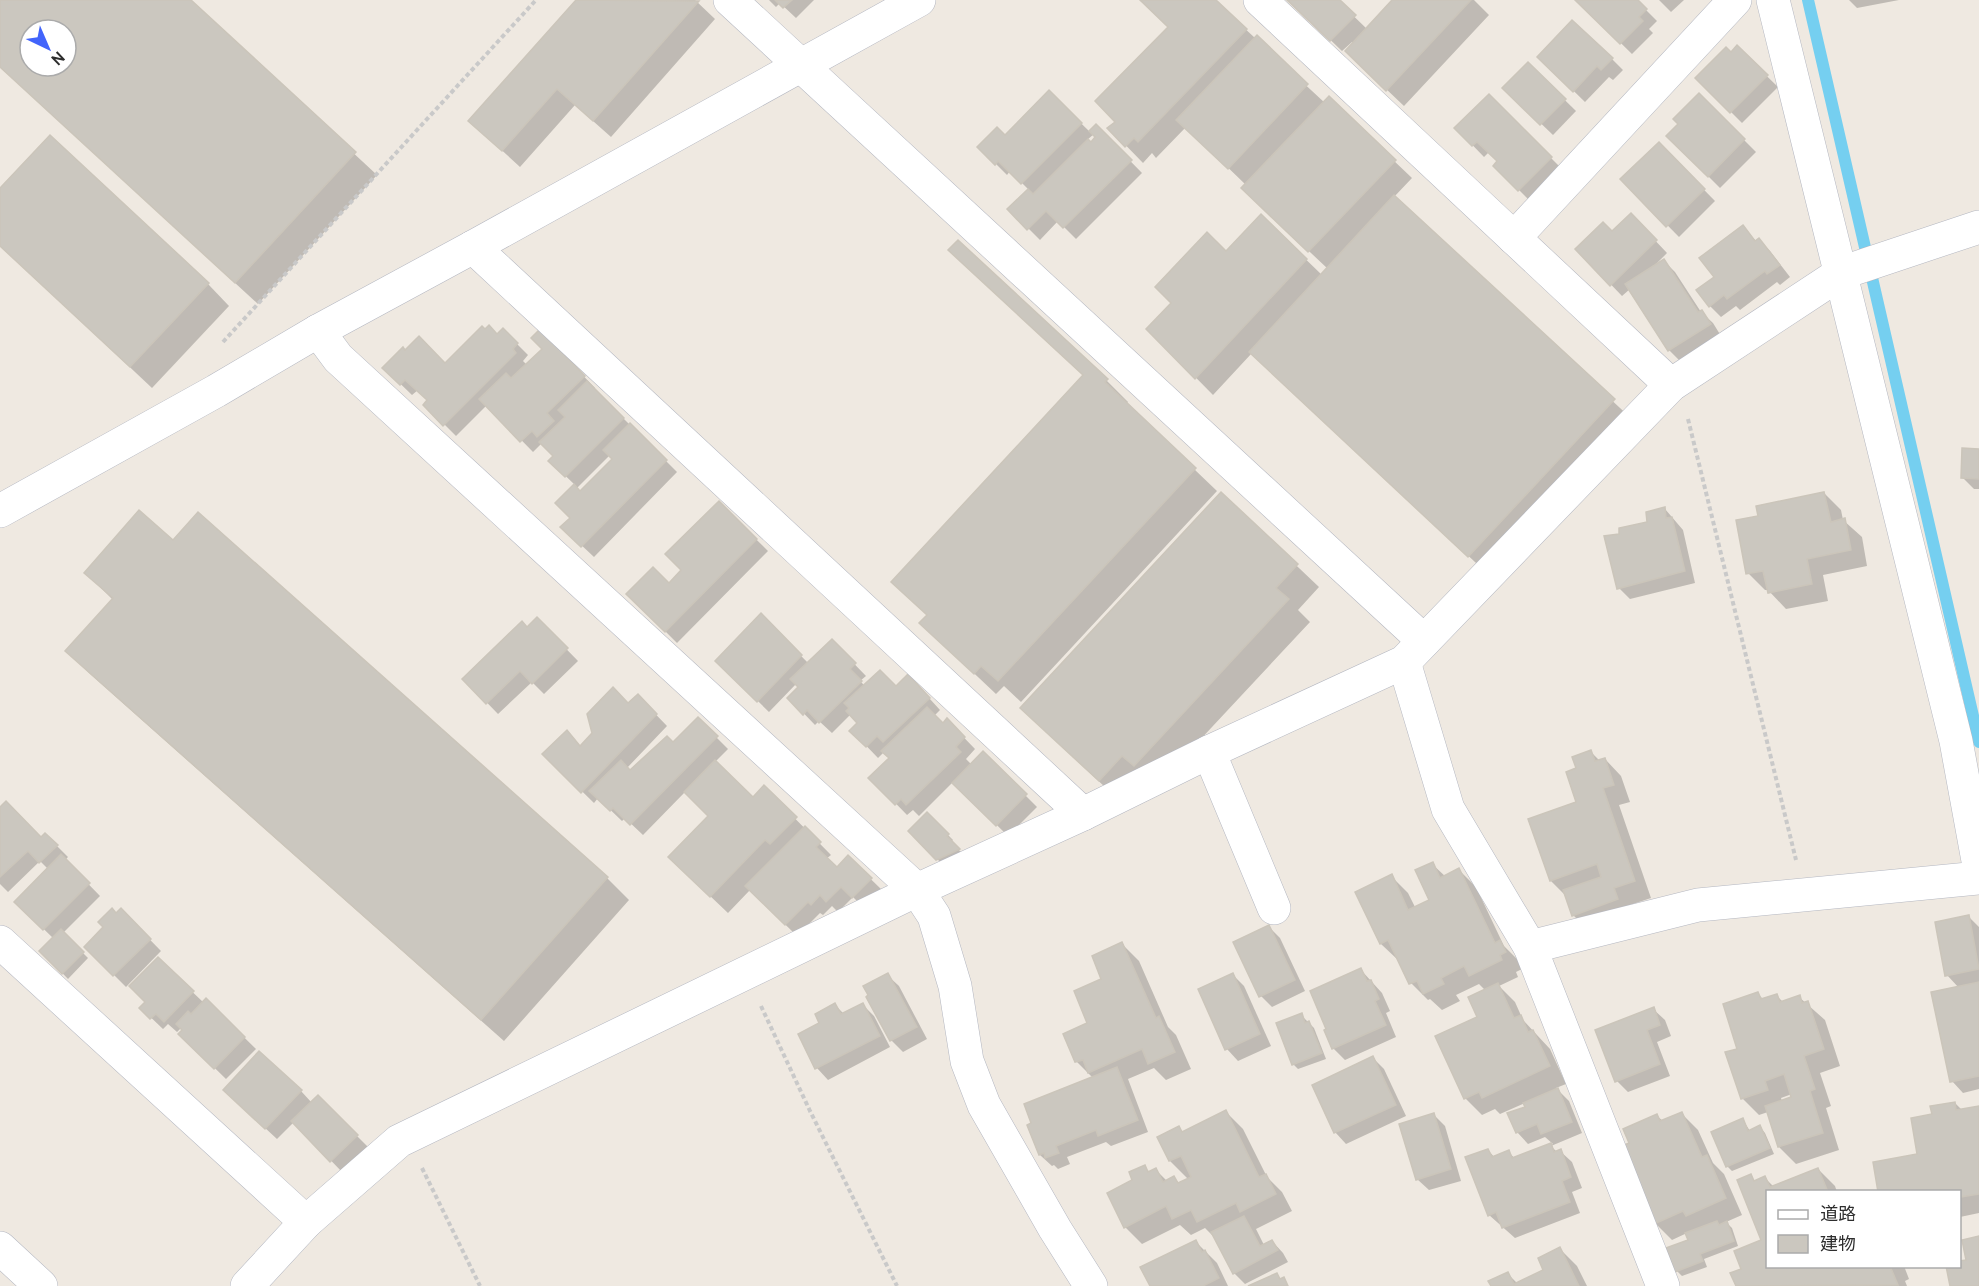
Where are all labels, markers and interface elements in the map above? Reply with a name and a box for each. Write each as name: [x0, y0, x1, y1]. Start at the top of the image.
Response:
north arrow: [18, 18, 78, 78]
text: N: [47, 48, 69, 69]
legend: [1766, 1190, 1961, 1268]
text: 道路: [1820, 1203, 1856, 1225]
text: 建物: [1820, 1233, 1856, 1255]

